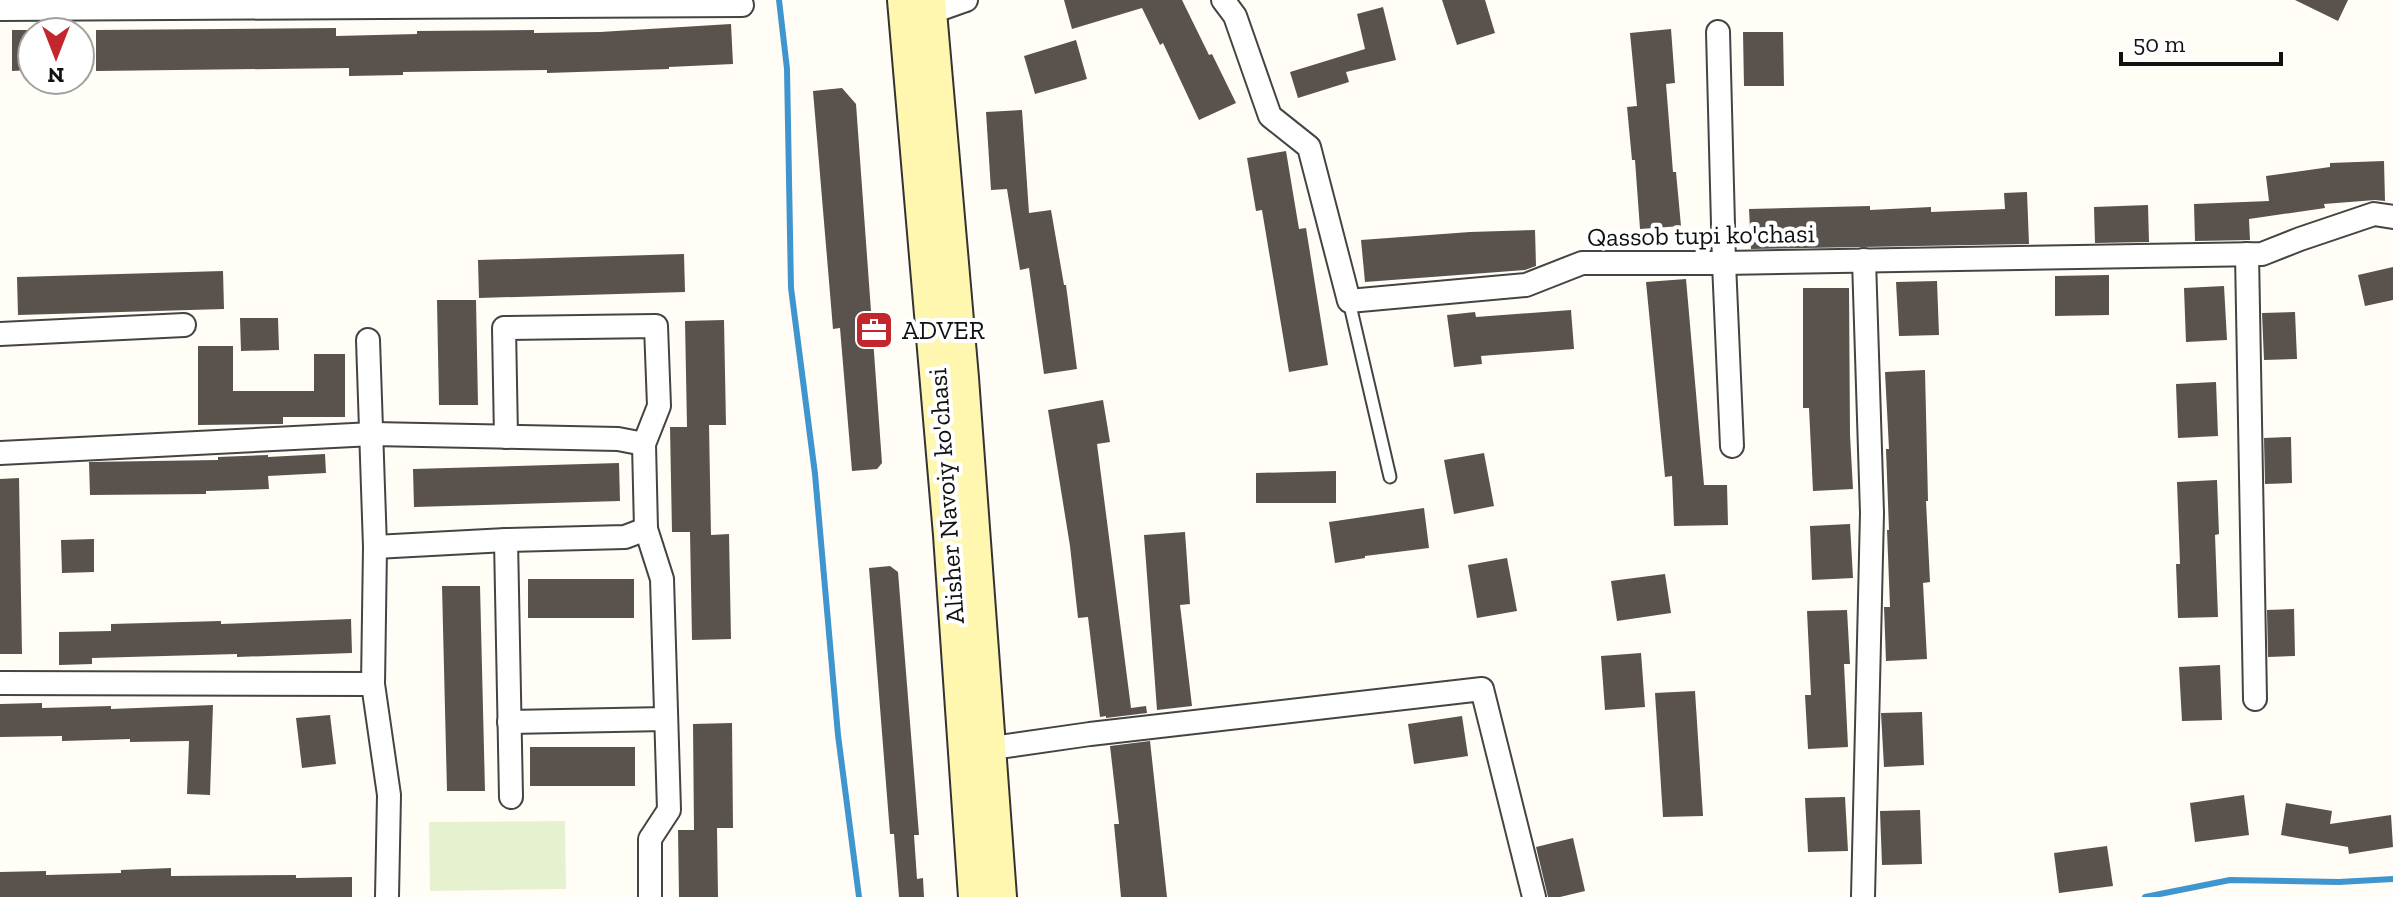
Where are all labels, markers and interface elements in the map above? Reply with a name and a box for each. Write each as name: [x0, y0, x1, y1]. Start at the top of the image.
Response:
north arrow: [16, 16, 96, 96]
scale bar: [2121, 16, 2281, 66]
text: 50 m: [2133, 29, 2186, 58]
text: N: [47, 62, 64, 89]
street label: Qassob tupi ko'chasi: [1587, 217, 1815, 253]
office icon: ADVER: [853, 309, 895, 351]
place label: ADVER: [902, 314, 985, 346]
street label: Alisher Navoiy ko'chasi: [921, 367, 971, 625]

